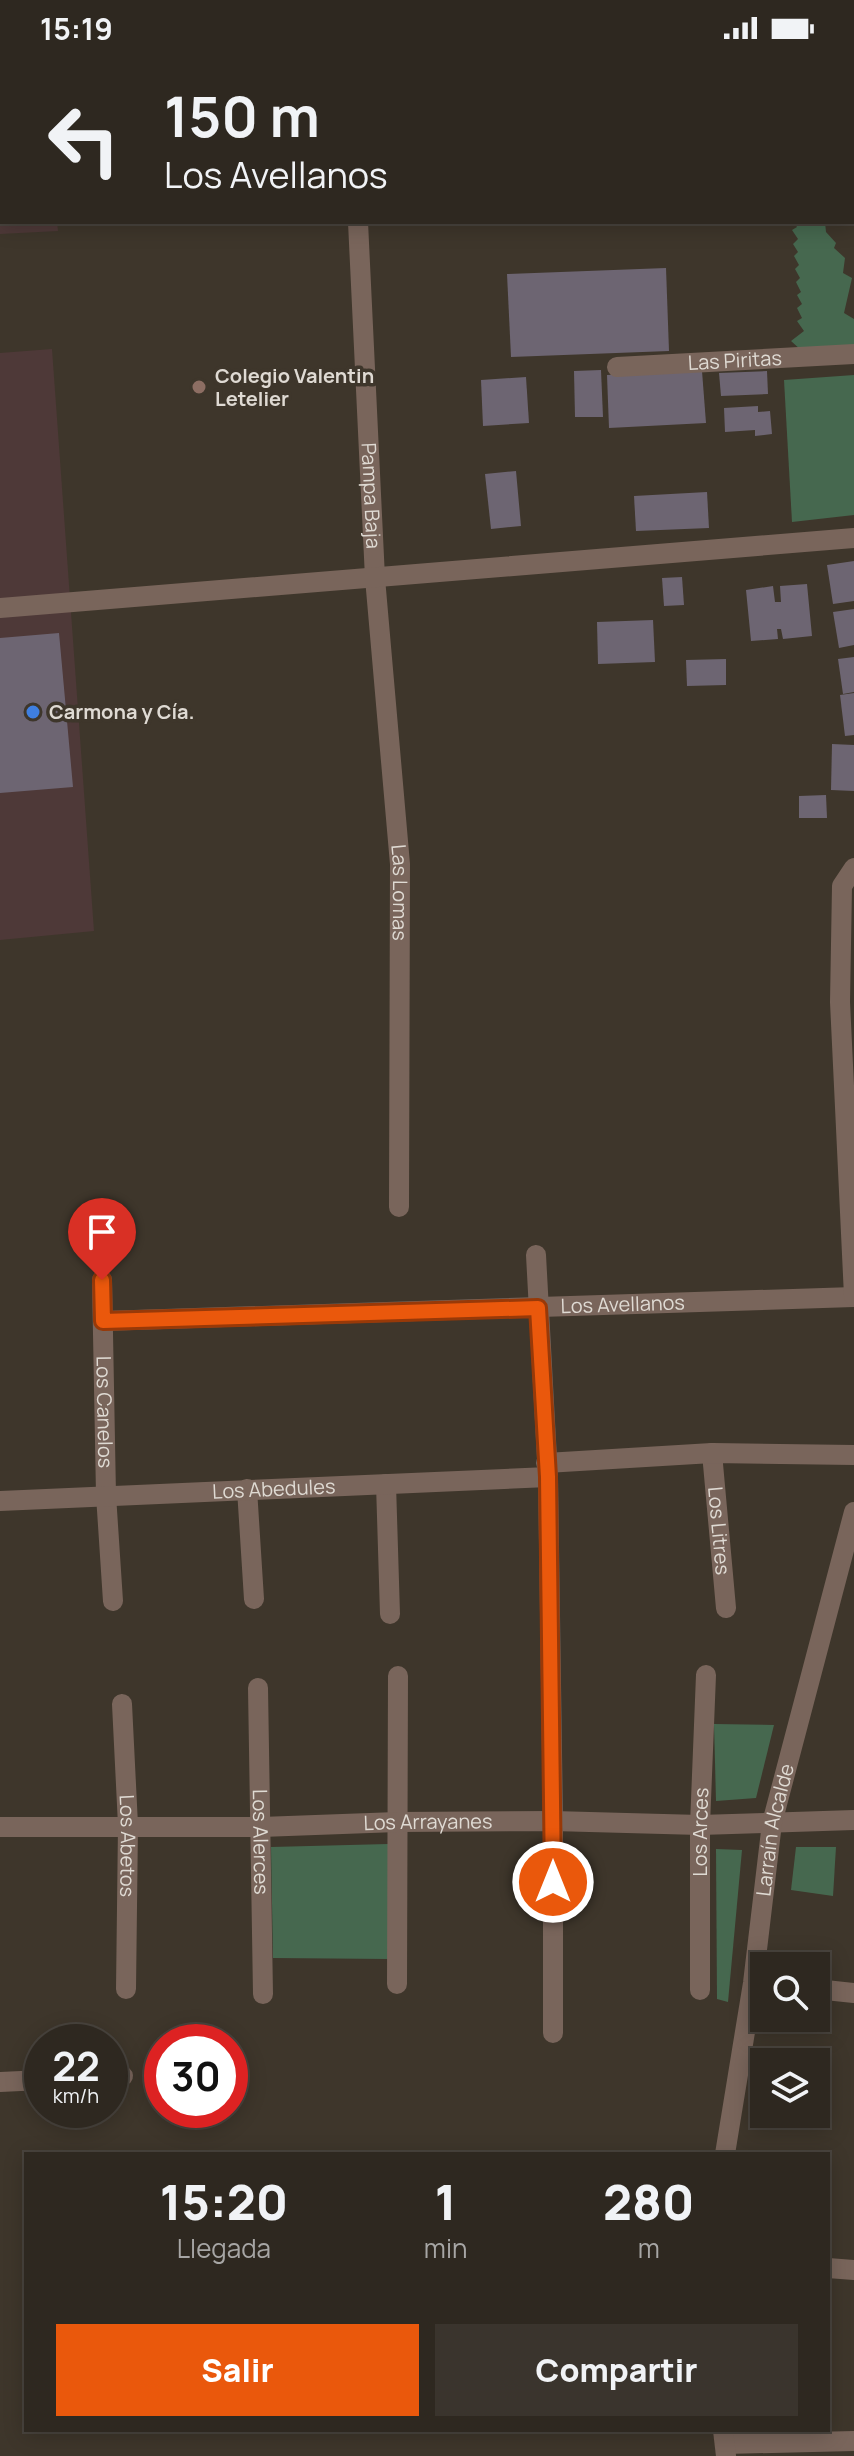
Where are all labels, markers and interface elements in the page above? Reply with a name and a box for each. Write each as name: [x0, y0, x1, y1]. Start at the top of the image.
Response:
text: 15:19: [40, 8, 113, 49]
text: 150 m: [164, 77, 320, 154]
icon: left: [32, 88, 136, 192]
text: Los Avellanos: [164, 150, 388, 199]
street label: Las Piritas: [687, 344, 783, 376]
place label: Colegio Valentin Letelier: [215, 362, 374, 412]
marker: Colegio Valentin Letelier: [190, 378, 208, 396]
street label: Pampa Baja: [356, 442, 388, 549]
place label: Carmona y Cía.: [49, 698, 195, 725]
marker: Carmona y Cía.: [24, 703, 42, 721]
street label: Las Lomas: [385, 843, 414, 941]
pin: [68, 1198, 136, 1280]
icon: arrive: [80, 1210, 124, 1254]
street label: Los Avellanos: [560, 1288, 685, 1319]
street label: Los Canelos: [90, 1356, 119, 1468]
street label: Los Abedules: [212, 1472, 336, 1505]
street label: Los Litres: [702, 1485, 737, 1576]
street label: Larraín Alcalde: [749, 1760, 800, 1898]
street label: Los Arces: [686, 1787, 714, 1877]
street label: Los Alerces: [247, 1789, 275, 1895]
street label: Los Abetos: [114, 1794, 142, 1897]
street label: Los Arrayanes: [363, 1807, 492, 1836]
position arrow: [511, 1840, 595, 1924]
map controls: [750, 1952, 830, 2128]
button: search: [750, 1952, 830, 2032]
speed limit sign: 30: [144, 2024, 248, 2128]
text: 22: [52, 2038, 100, 2093]
button: layers: [750, 2048, 830, 2128]
text: km/h: [53, 2082, 99, 2109]
text: 15:20: [160, 2169, 288, 2234]
text: 1: [435, 2169, 457, 2234]
text: 280: [603, 2169, 694, 2234]
text: Llegada: [177, 2230, 271, 2266]
text: min: [424, 2230, 467, 2266]
text: m: [638, 2230, 660, 2266]
button: Salir: [56, 2324, 419, 2416]
button: Compartir: [435, 2324, 798, 2416]

